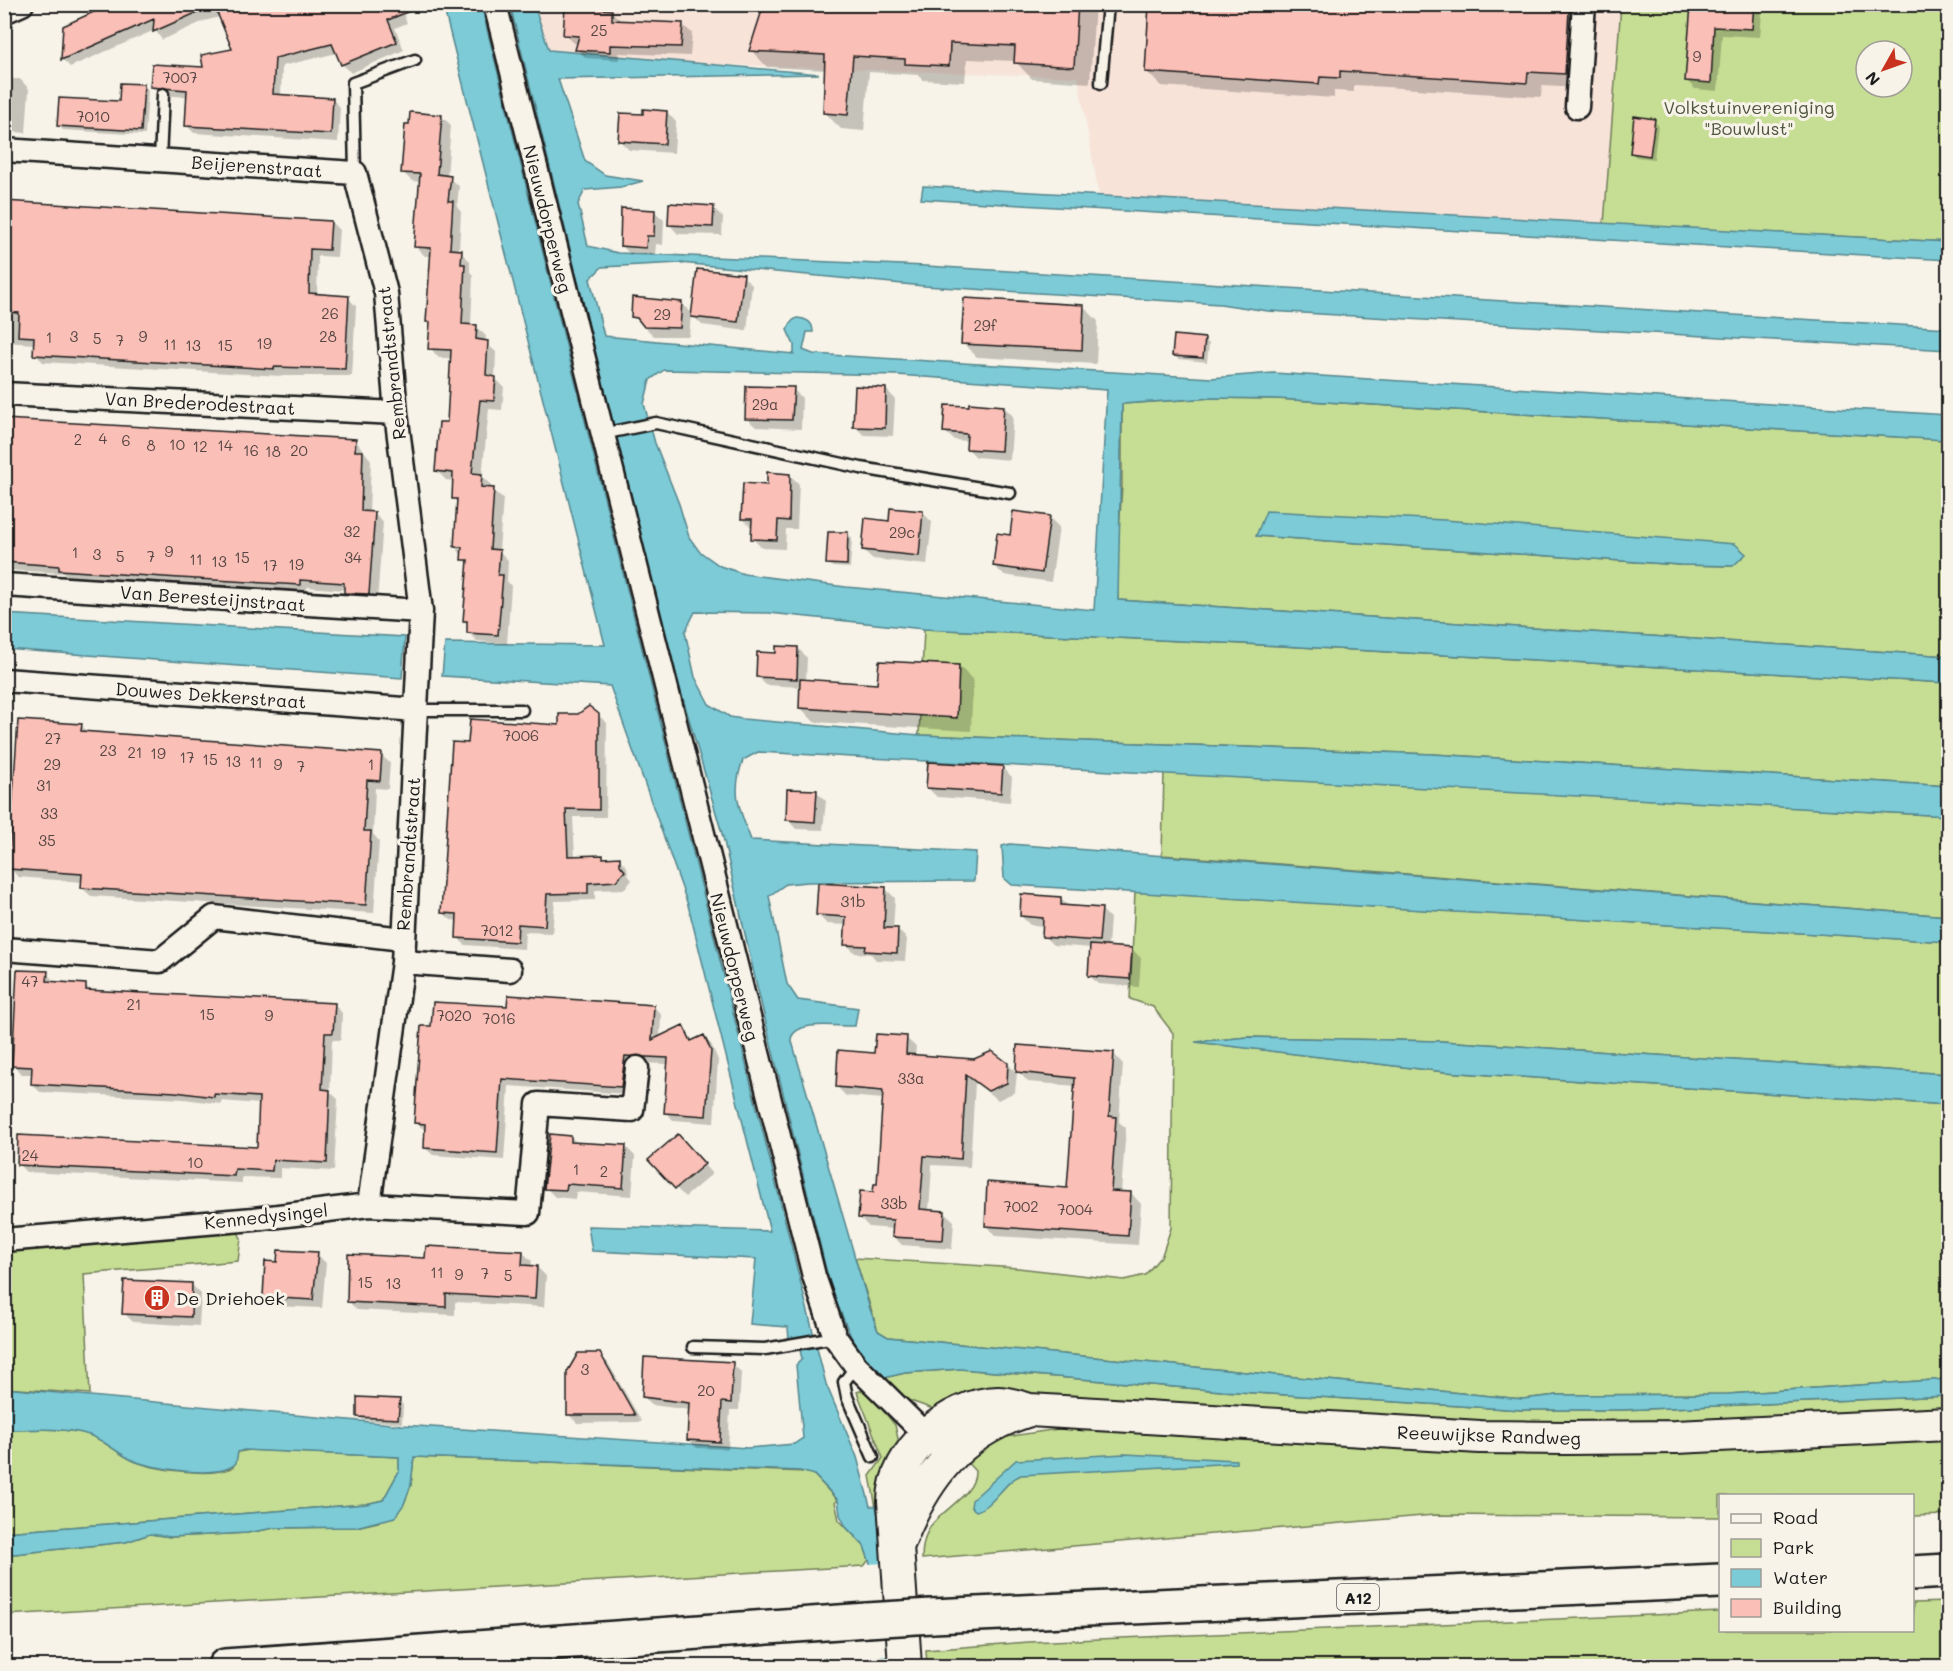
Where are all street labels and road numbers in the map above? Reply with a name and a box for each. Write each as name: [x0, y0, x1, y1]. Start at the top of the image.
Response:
street label: Nieuwdorperweg: [518, 142, 578, 296]
street label: Beijerenstraat: [191, 149, 323, 183]
street label: Rembrandtstraat: [371, 285, 411, 441]
street label: Van Brederodestraat: [104, 386, 296, 420]
street label: Van Beresteijnstraat: [119, 580, 307, 616]
street label: Douwes Dekkerstraat: [115, 676, 307, 714]
street label: Rembrandtstraat: [391, 776, 425, 932]
street label: Nieuwdorperweg: [705, 890, 765, 1044]
street label: Kennedysingel: [203, 1198, 329, 1234]
street label: Reeuwijkse Randweg: [1397, 1420, 1581, 1450]
road number: A12: [1337, 1584, 1379, 1610]

